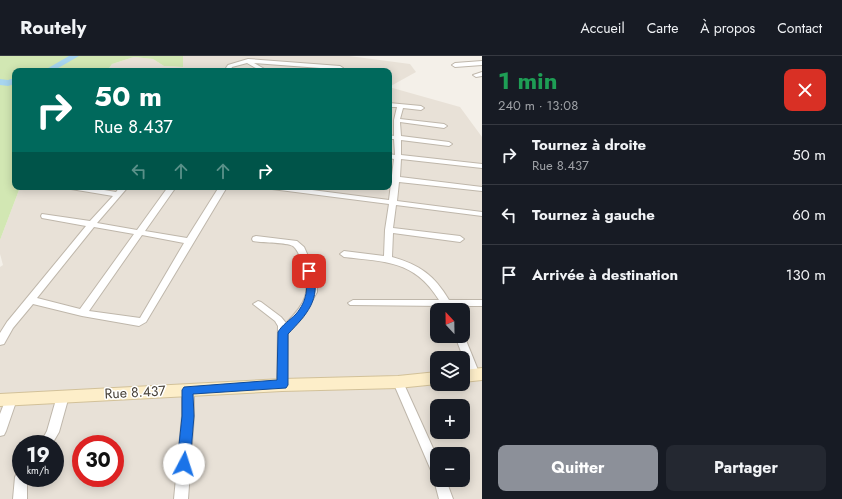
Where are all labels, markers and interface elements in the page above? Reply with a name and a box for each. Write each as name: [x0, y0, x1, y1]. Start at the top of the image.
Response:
text: Routely: [20, 14, 86, 41]
text: Accueil: [581, 18, 625, 38]
text: Carte: [647, 18, 678, 38]
text: À propos: [700, 18, 755, 38]
text: Contact: [777, 18, 822, 38]
text: 1 min: [498, 63, 558, 98]
button: close: [784, 69, 826, 111]
text: 50 m: [94, 76, 162, 117]
icon: right: [28, 84, 80, 136]
text: 240 m · 13:08: [498, 96, 578, 115]
text: Rue 8.437: [94, 114, 173, 140]
text: Tournez à droite: [532, 134, 646, 156]
icon: right: [498, 144, 520, 166]
text: 50 m: [792, 144, 826, 166]
text: Rue 8.437: [532, 156, 589, 175]
icon: left: [128, 160, 150, 182]
icon: ahead: [170, 160, 192, 182]
icon: ahead: [212, 160, 234, 182]
icon: right: [254, 160, 276, 182]
icon: left: [498, 204, 520, 226]
text: Tournez à gauche: [532, 204, 655, 226]
text: 60 m: [792, 204, 826, 226]
pin: [292, 254, 326, 288]
icon: arrive: [298, 260, 320, 282]
icon: arrive: [498, 264, 520, 286]
text: Arrivée à destination: [532, 264, 678, 286]
text: 130 m: [786, 264, 826, 286]
north arrow: [430, 303, 470, 343]
map controls: [430, 303, 470, 487]
button: layers: [430, 351, 470, 391]
street label: Rue 8.437: [104, 380, 167, 404]
button: +: [430, 399, 470, 439]
speed limit sign: 30: [72, 435, 124, 487]
text: 19: [26, 441, 50, 470]
position arrow: [163, 443, 205, 485]
button: Quitter: [498, 445, 658, 491]
button: Partager: [666, 445, 826, 491]
button: −: [430, 447, 470, 487]
text: km/h: [27, 463, 49, 478]

